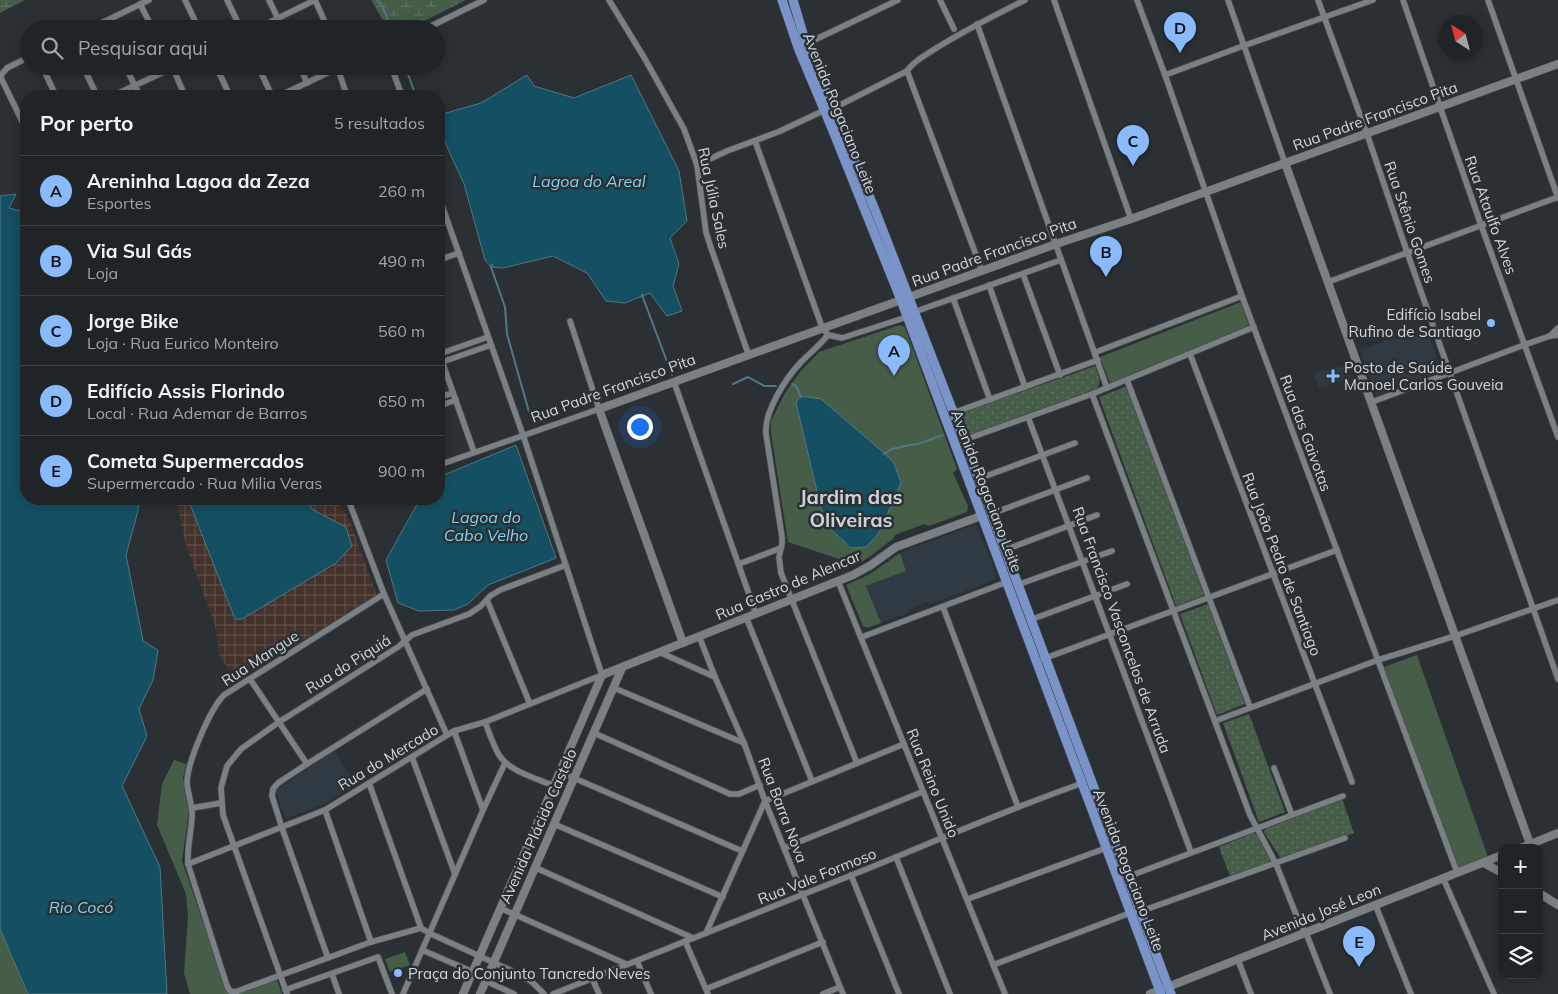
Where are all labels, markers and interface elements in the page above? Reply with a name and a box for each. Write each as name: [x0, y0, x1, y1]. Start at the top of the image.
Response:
pin: D: [1164, 12, 1196, 53]
north arrow: [1438, 15, 1483, 60]
search box: [20, 20, 445, 75]
street label: Avenida Rogaciano Leite: [799, 30, 881, 196]
icon: search: [38, 34, 66, 62]
text: Pesquisar aqui: [78, 36, 208, 60]
street label: Rua Padre Francisco Pita: [1290, 77, 1460, 155]
text: Por perto: [40, 110, 134, 136]
text: 5 resultados: [334, 113, 425, 133]
pin: C: [1117, 125, 1149, 166]
street label: Rua Júlia Sales: [694, 146, 734, 250]
street label: Rua Ataulfo Alves: [1461, 153, 1521, 277]
street label: Rua Stênio Gomes: [1380, 159, 1440, 285]
text: Areninha Lagoa da Zeza: [87, 169, 310, 193]
water label: Lagoa do Areal: [532, 171, 646, 191]
text: A: [50, 181, 62, 201]
text: 260 m: [378, 181, 425, 201]
text: Esportes: [87, 193, 151, 213]
street label: Rua Padre Francisco Pita: [909, 213, 1079, 291]
pin: B: [1090, 236, 1122, 277]
text: Via Sul Gás: [87, 239, 192, 263]
text: B: [50, 251, 62, 271]
text: 490 m: [378, 251, 425, 271]
text: Loja: [87, 263, 118, 283]
place label: Edifício Isabel Rufino de Santiago: [1348, 305, 1481, 341]
text: Jorge Bike: [87, 309, 179, 333]
marker: Edifício Isabel Rufino de Santiago: [1485, 317, 1497, 329]
text: C: [51, 321, 61, 341]
text: 560 m: [378, 321, 425, 341]
text: Loja · Rua Eurico Monteiro: [87, 333, 279, 353]
pin: A: [878, 335, 910, 376]
street label: Rua Padre Francisco Pita: [528, 349, 698, 427]
place label: Posto de Saúde Manoel Carlos Gouveia: [1344, 358, 1504, 394]
marker: Posto de Saúde Manoel Carlos Gouveia: [1326, 369, 1340, 383]
street label: Rua das Gaivotas: [1276, 372, 1336, 494]
text: Edifício Assis Florindo: [87, 379, 285, 403]
text: D: [50, 391, 62, 411]
text: 650 m: [378, 391, 425, 411]
text: Local · Rua Ademar de Barros: [87, 403, 307, 423]
street label: Avenida Rogaciano Leite: [947, 407, 1027, 575]
your location: [627, 414, 653, 440]
text: Cometa Supermercados: [87, 449, 304, 473]
text: E: [51, 461, 61, 481]
text: 900 m: [378, 461, 425, 481]
street label: Rua João Pedro de Santiago: [1238, 470, 1326, 658]
text: Supermercado · Rua Milia Veras: [87, 473, 322, 493]
district label: Jardim das Oliveiras: [799, 484, 903, 532]
street label: Rua Francisco Vasconcelos de Arruda: [1068, 504, 1176, 756]
water label: Lagoa do Cabo Velho: [444, 507, 528, 545]
street label: Rua Castro de Alencar: [713, 546, 864, 624]
street label: Rua Mangue: [218, 626, 302, 690]
street label: Rua do Piquiá: [302, 630, 394, 698]
street label: Rua do Mercado: [334, 720, 442, 794]
street label: Rua Reino Unido: [902, 726, 964, 840]
street label: Avenida Plácido Castelo: [495, 746, 581, 906]
street label: Rua Barra Nova: [754, 755, 812, 865]
street label: Avenida Rogaciano Leite: [1089, 786, 1169, 954]
street label: Rua Vale Formoso: [755, 844, 879, 908]
map controls: [1498, 844, 1543, 979]
button: +: [1498, 844, 1543, 889]
street label: Avenida José Leon: [1258, 879, 1384, 945]
button: −: [1498, 889, 1543, 934]
water label: Rio Cocó: [49, 897, 113, 917]
pin: E: [1343, 926, 1375, 967]
button: layers: [1498, 934, 1543, 979]
place label: Praça do Conjunto Tancredo Neves: [408, 964, 650, 983]
marker: Praça do Conjunto Tancredo Neves: [392, 967, 404, 979]

